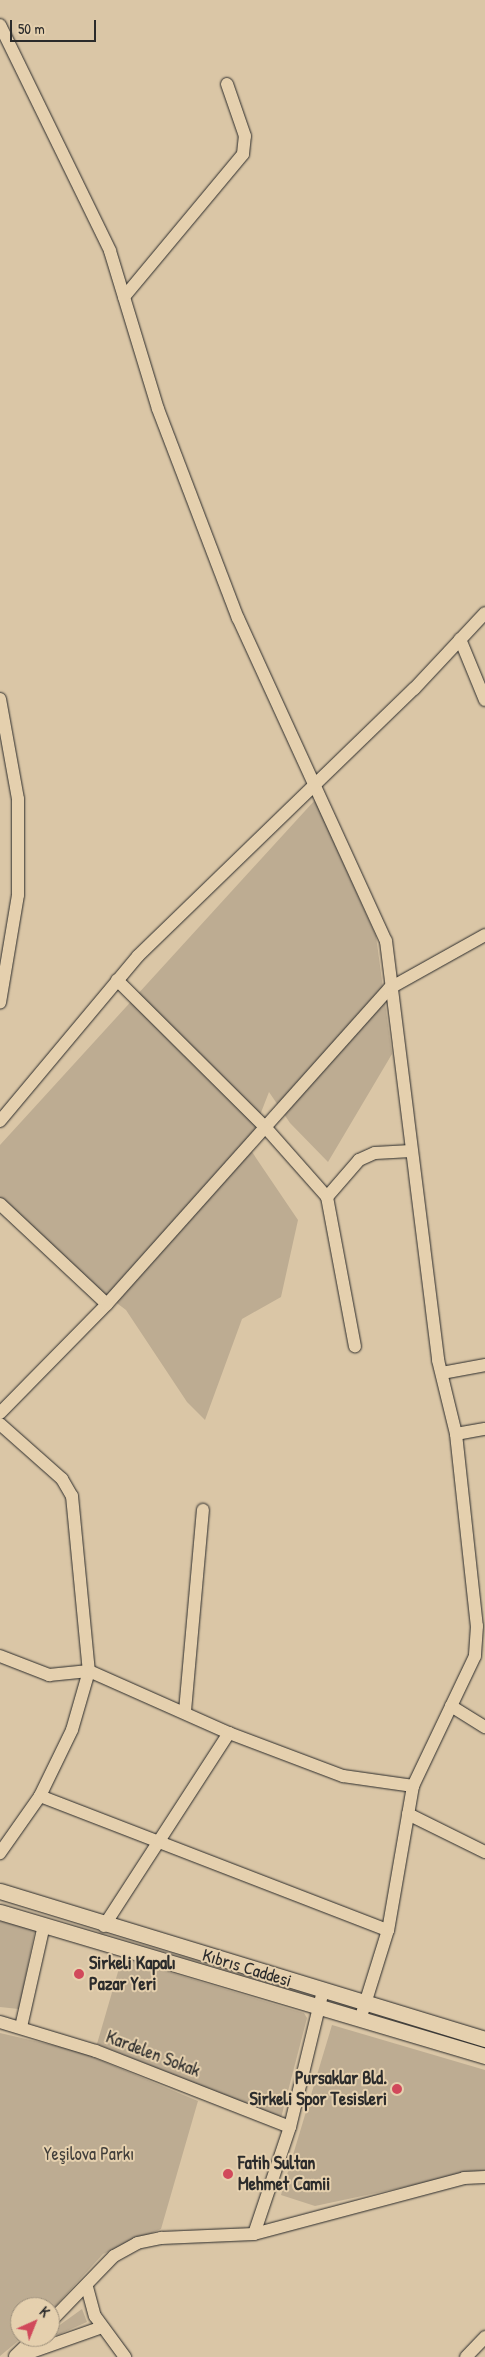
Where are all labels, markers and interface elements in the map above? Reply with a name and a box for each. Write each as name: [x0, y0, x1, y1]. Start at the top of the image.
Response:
scale bar: [12, 10, 99, 42]
text: 50 m: [18, 18, 45, 39]
street label: Kıbrıs Caddesi: [200, 1944, 294, 1992]
place label: Sirkeli Kapalı Pazar Yeri: [89, 1953, 176, 1996]
marker: Sirkeli Kapalı Pazar Yeri: [73, 1968, 85, 1980]
street label: Kardelen Sokak: [103, 2026, 203, 2082]
place label: Pursaklar Bld. Sirkeli Spor Tesisleri: [249, 2068, 387, 2110]
marker: Pursaklar Bld. Sirkeli Spor Tesisleri: [391, 2083, 403, 2095]
park label: Yeşilova Parkı: [44, 2143, 134, 2165]
place label: Fatih Sultan Mehmet Camii: [238, 2153, 330, 2196]
marker: Fatih Sultan Mehmet Camii: [222, 2168, 234, 2180]
north arrow: [10, 2297, 60, 2347]
text: K: [36, 2302, 54, 2321]

